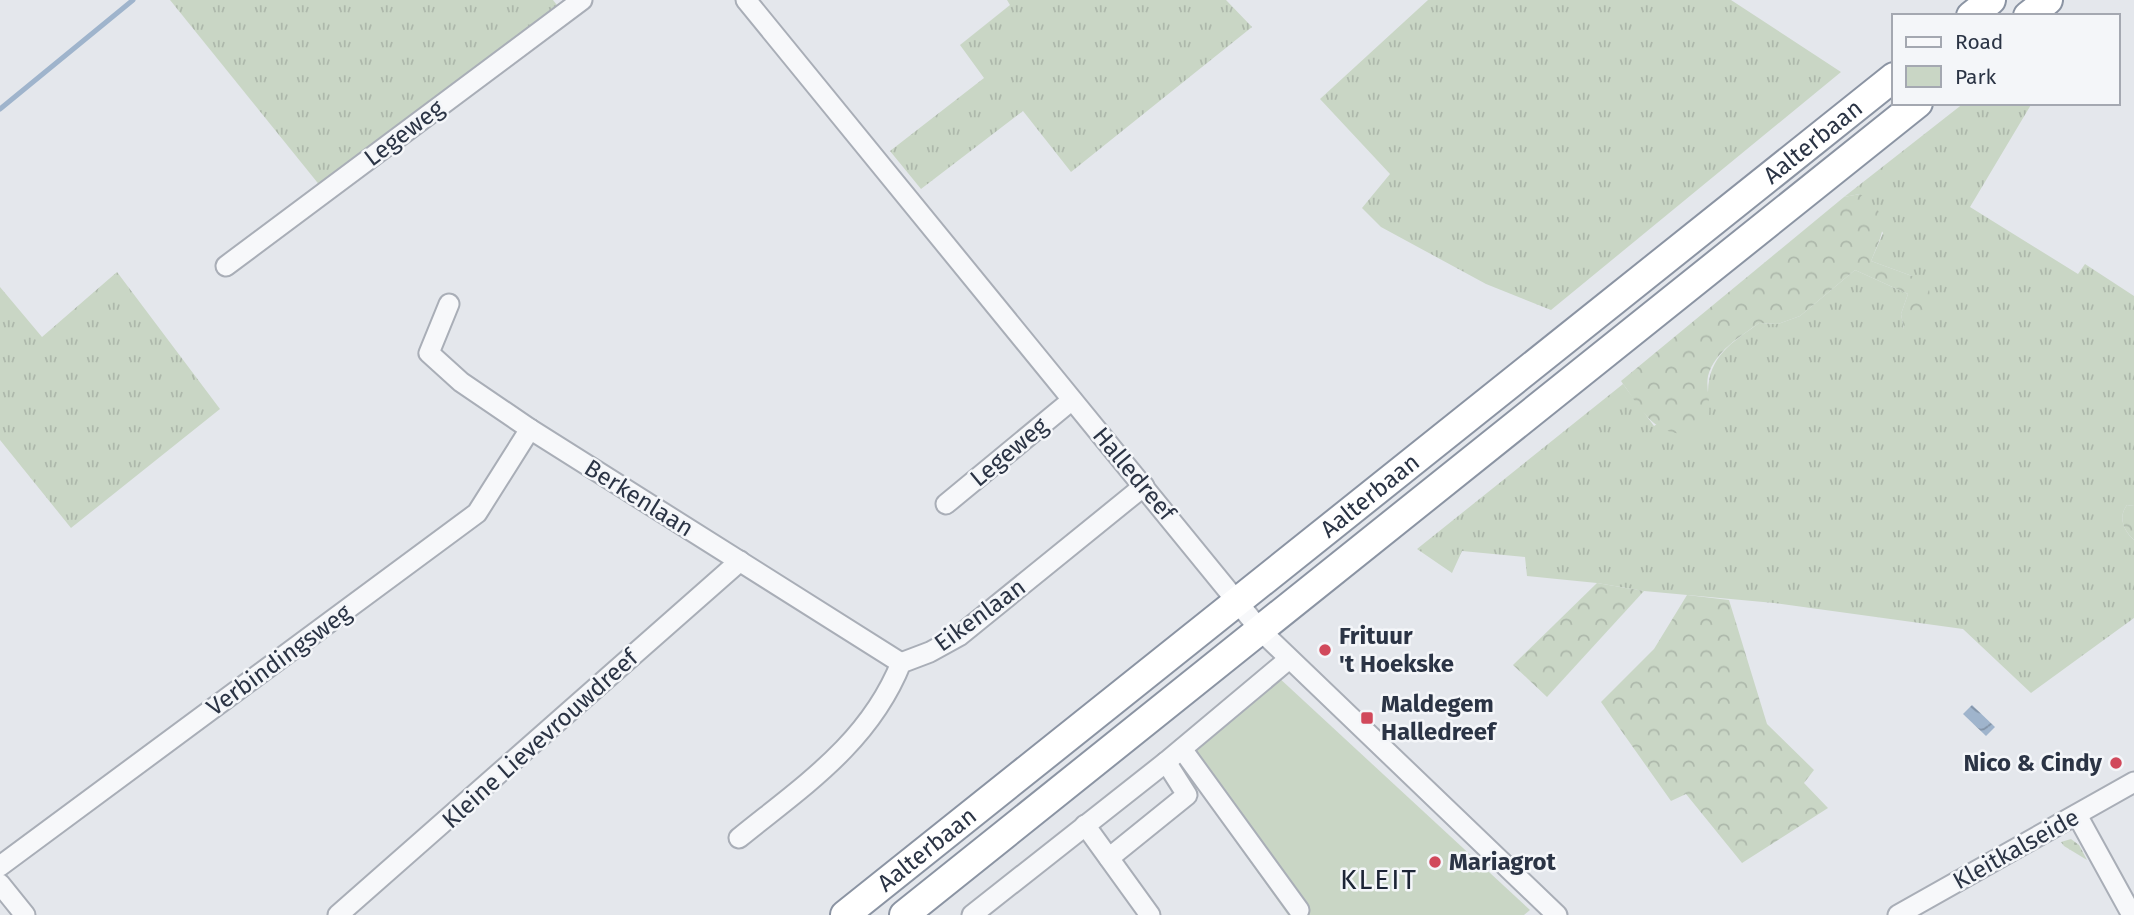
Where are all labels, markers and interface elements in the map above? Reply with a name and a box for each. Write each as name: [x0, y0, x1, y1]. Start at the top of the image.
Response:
legend: [1892, 14, 2120, 105]
text: Road: [1955, 29, 2003, 55]
text: Park: [1955, 64, 1997, 90]
street label: Legeweg: [359, 94, 450, 172]
street label: Aalterbaan: [1758, 94, 1868, 190]
street label: Legeweg: [965, 411, 1054, 492]
street label: Halledreef: [1087, 422, 1182, 528]
street label: Aalterbaan: [1315, 448, 1425, 543]
street label: Berkenlaan: [579, 454, 699, 542]
street label: Eikenlaan: [929, 573, 1031, 657]
street label: Verbindingsweg: [201, 598, 357, 722]
place label: Frituur 't Hoekske: [1339, 622, 1454, 678]
street label: Kleine Lievevrouwdreef: [436, 642, 645, 834]
marker: Frituur 't Hoekske: [1317, 642, 1333, 658]
place label: Maldegem Halledreef: [1381, 690, 1498, 746]
marker: Maldegem Halledreef: [1359, 710, 1375, 726]
place label: Nico & Cindy: [1963, 749, 2103, 777]
marker: Nico & Cindy: [2108, 755, 2124, 771]
street label: Aalterbaan: [872, 802, 982, 897]
street label: Kleitkalseide: [1948, 803, 2084, 895]
place label: Mariagrot: [1449, 848, 1556, 876]
marker: Mariagrot: [1427, 854, 1443, 870]
district label: KLEIT: [1340, 863, 1418, 896]

